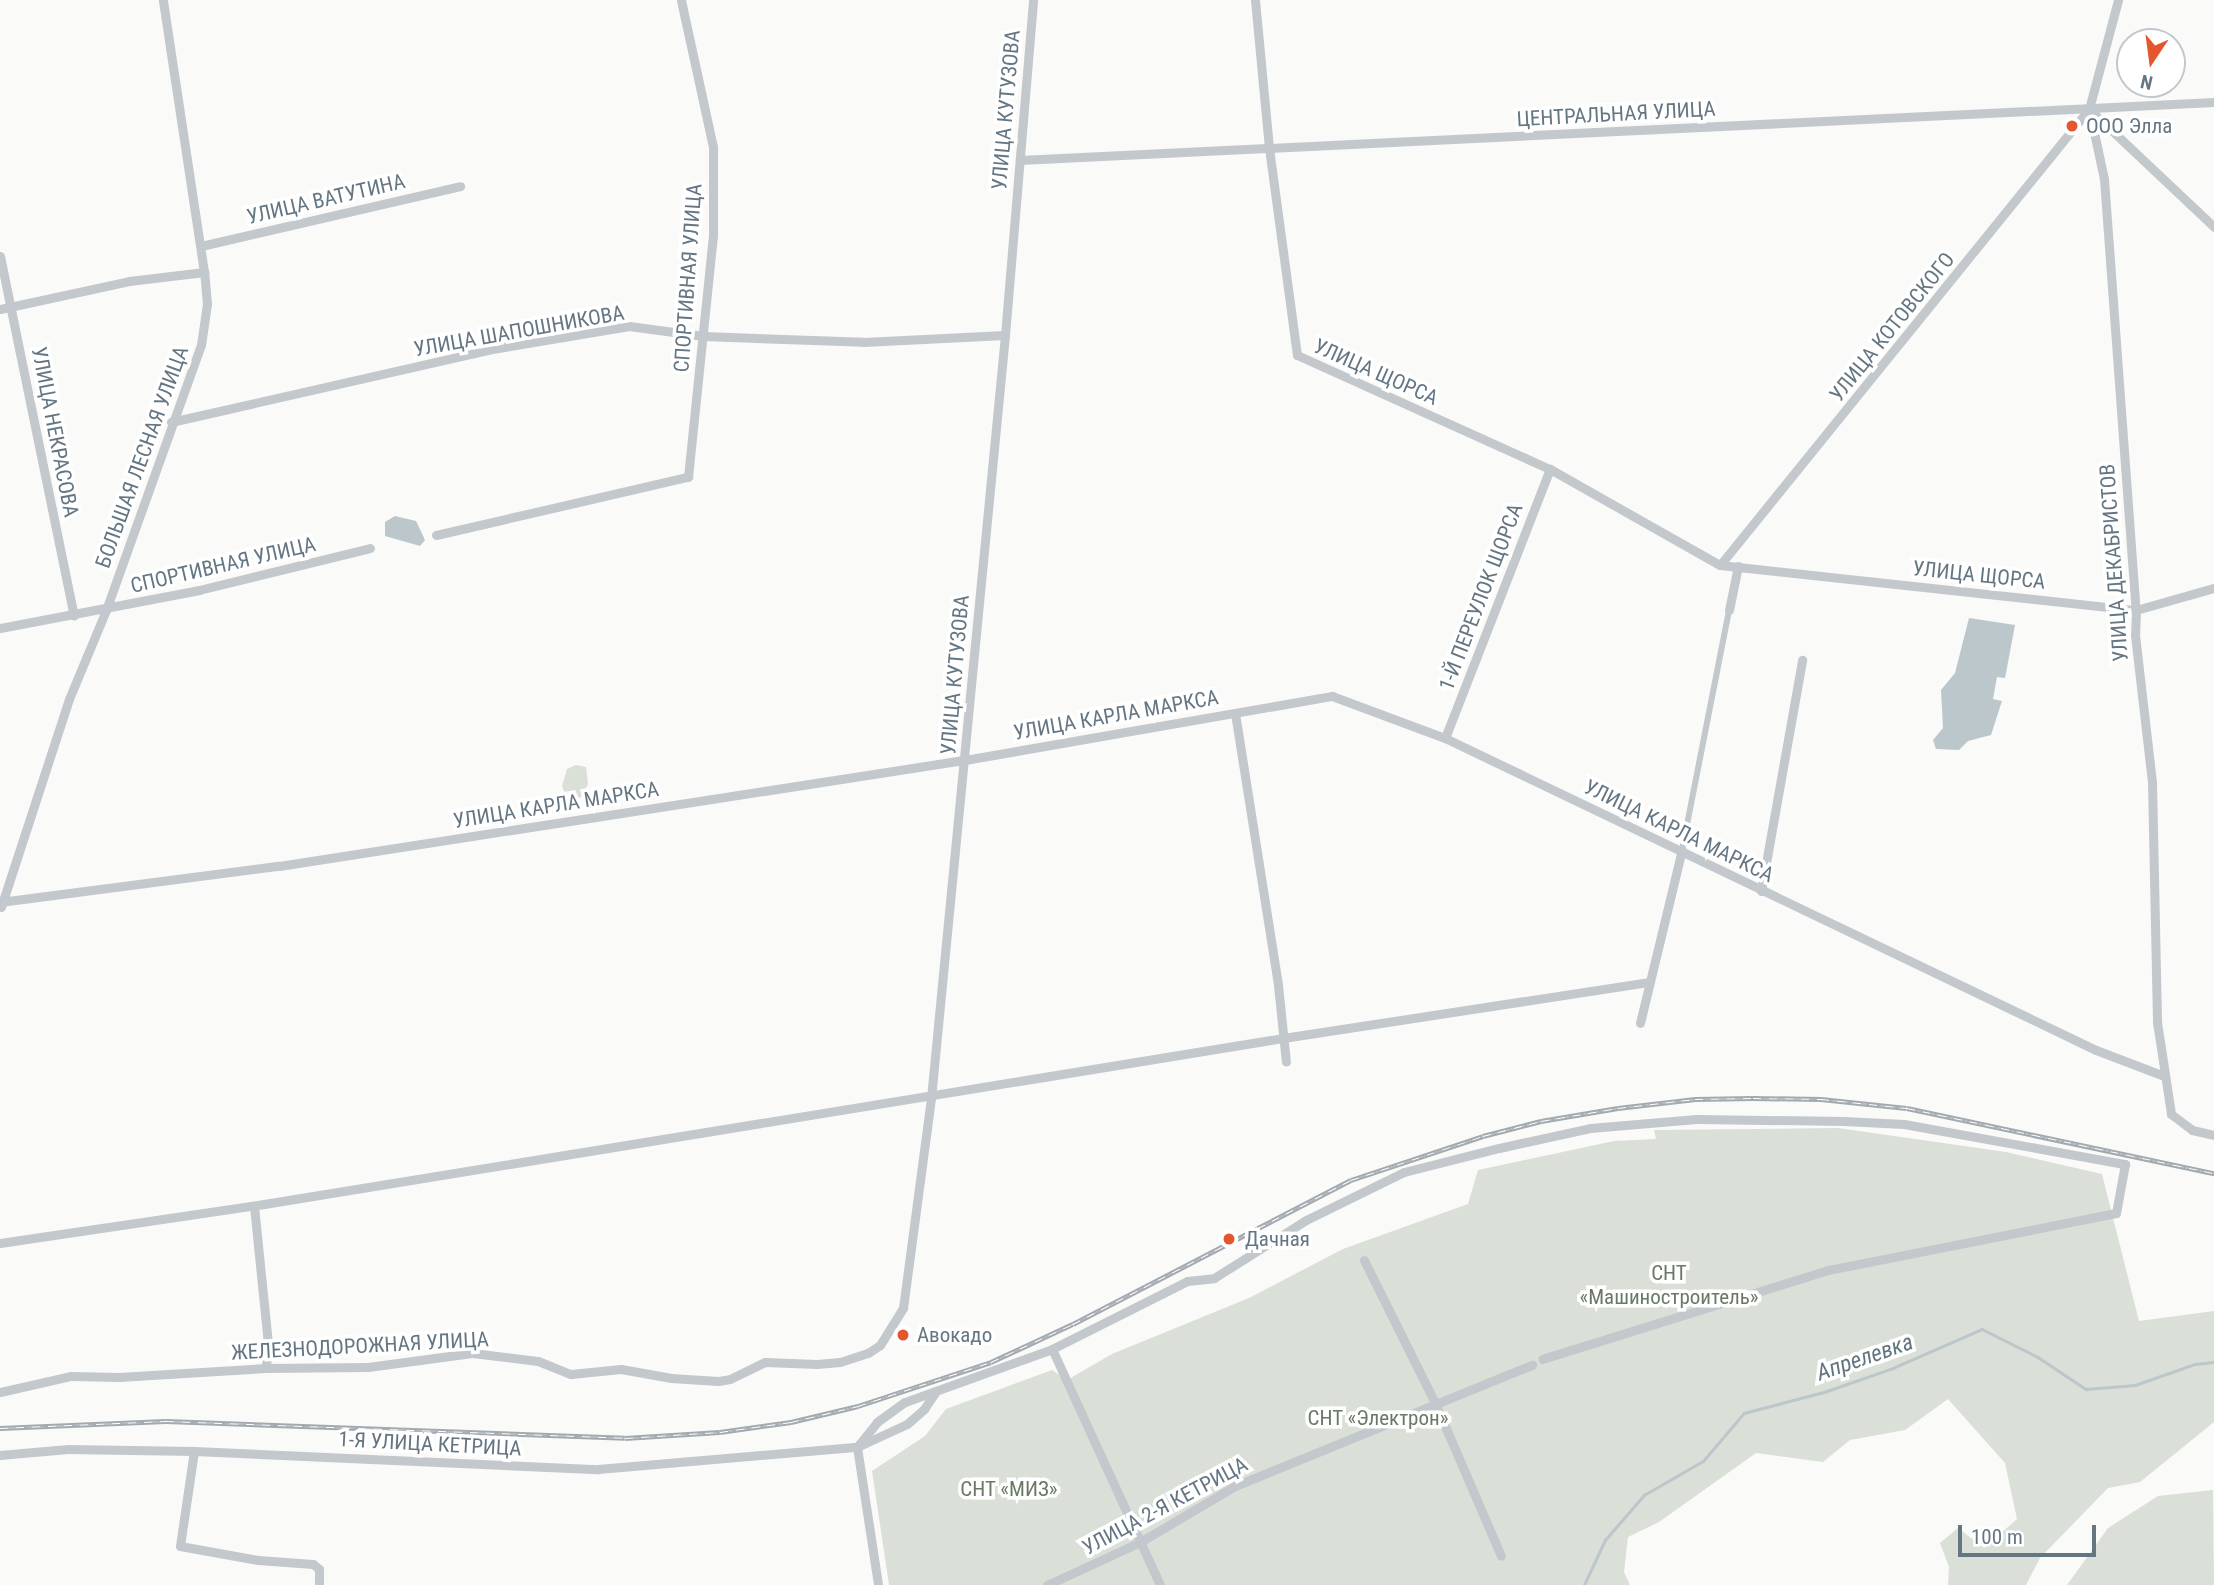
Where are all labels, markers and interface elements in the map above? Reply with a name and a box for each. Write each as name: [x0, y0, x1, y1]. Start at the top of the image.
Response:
north arrow: [2116, 28, 2186, 98]
street label: УЛИЦА КУТУЗОВА: [986, 29, 1026, 191]
text: N: [2138, 69, 2155, 95]
street label: ЦЕНТРАЛЬНАЯ УЛИЦА: [1516, 96, 1716, 132]
place label: ООО Элла: [2086, 113, 2172, 139]
marker: ООО Элла: [2064, 118, 2080, 134]
street label: УЛИЦА ВАТУТИНА: [244, 169, 408, 229]
street label: СПОРТИВНАЯ УЛИЦА: [669, 183, 707, 373]
street label: УЛИЦА КОТОВСКОГО: [1824, 248, 1960, 406]
street label: УЛИЦА ШАПОШНИКОВА: [412, 300, 626, 362]
street label: УЛИЦА ЩОРСА: [1310, 333, 1442, 411]
street label: БОЛЬШАЯ ЛЕСНАЯ УЛИЦА: [90, 343, 194, 571]
street label: УЛИЦА НЕКРАСОВА: [26, 345, 84, 519]
street label: УЛИЦА ДЕКАБРИСТОВ: [2095, 463, 2133, 663]
street label: 1-Й ПЕРЕУЛОК ЩОРСА: [1434, 500, 1528, 694]
street label: СПОРТИВНАЯ УЛИЦА: [128, 531, 318, 599]
street label: УЛИЦА ЩОРСА: [1911, 555, 2047, 595]
street label: УЛИЦА КУТУЗОВА: [935, 594, 975, 756]
street label: УЛИЦА КАРЛА МАРКСА: [1012, 685, 1220, 745]
street label: УЛИЦА КАРЛА МАРКСА: [1580, 774, 1778, 888]
street label: УЛИЦА КАРЛА МАРКСА: [451, 776, 661, 834]
place label: Дачная: [1245, 1226, 1310, 1252]
marker: Дачная: [1219, 1229, 1239, 1249]
park label: СНТ «Машиностроитель»: [1579, 1260, 1759, 1310]
place label: Авокадо: [917, 1322, 992, 1348]
street label: ЖЕЛЕЗНОДОРОЖНАЯ УЛИЦА: [230, 1327, 490, 1365]
marker: Авокадо: [895, 1327, 911, 1343]
water label: Апрелевка: [1813, 1329, 1917, 1387]
park label: СНТ «Электрон»: [1307, 1405, 1449, 1431]
street label: 1-Я УЛИЦА КЕТРИЦА: [338, 1427, 522, 1461]
street label: УЛИЦА 2-Я КЕТРИЦА: [1078, 1452, 1252, 1560]
park label: СНТ «МИЗ»: [960, 1476, 1058, 1502]
scale bar: [1962, 1512, 2100, 1556]
text: 100 m: [1971, 1525, 2023, 1549]

